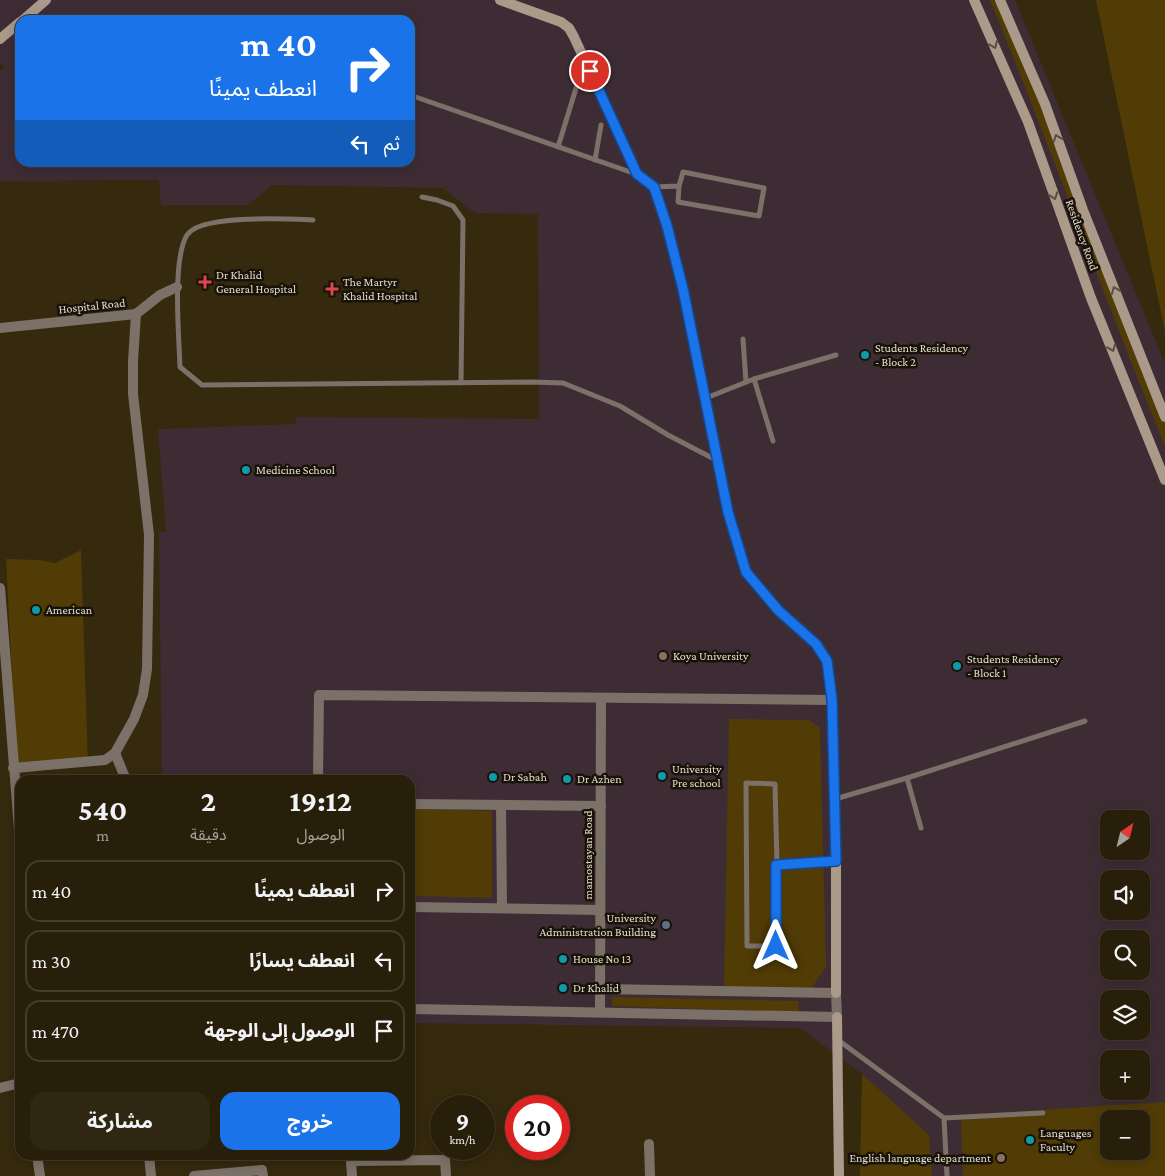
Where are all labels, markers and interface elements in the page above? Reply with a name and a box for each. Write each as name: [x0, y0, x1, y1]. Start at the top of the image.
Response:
text: 40 m: [240, 25, 317, 64]
icon: right: [335, 35, 400, 100]
one-way arrow: [988, 40, 998, 49]
pin: [569, 50, 611, 92]
icon: arrive: [576, 57, 604, 85]
text: انعطف يمينًا: [209, 76, 317, 101]
icon: left: [346, 130, 374, 158]
text: ثم: [384, 133, 400, 154]
one-way arrow: [1053, 135, 1063, 143]
one-way arrow: [1048, 191, 1058, 199]
street label: Residency Road: [1063, 197, 1102, 273]
place label: Dr Khalid General Hospital: [216, 268, 296, 296]
marker: Dr Khalid General Hospital: [198, 275, 212, 289]
place label: The Martyr Khalid Hospital: [343, 275, 417, 303]
marker: The Martyr Khalid Hospital: [325, 282, 339, 296]
one-way arrow: [1110, 287, 1120, 295]
street label: Hospital Road: [58, 295, 127, 316]
place label: Students Residency - Block 2: [875, 341, 968, 369]
one-way arrow: [1106, 343, 1116, 351]
marker: Students Residency - Block 2: [859, 349, 871, 361]
place label: Medicine School: [256, 463, 335, 477]
marker: Medicine School: [240, 464, 252, 476]
place label: American: [46, 603, 93, 617]
marker: American: [30, 604, 42, 616]
place label: Koya University: [673, 649, 749, 663]
marker: Koya University: [657, 650, 669, 662]
place label: Students Residency - Block 1: [967, 652, 1060, 680]
marker: Students Residency - Block 1: [951, 660, 963, 672]
place label: University Pre school: [672, 762, 722, 790]
place label: Dr Sabah: [503, 770, 547, 784]
marker: University Pre school: [656, 770, 668, 782]
marker: Dr Sabah: [487, 771, 499, 783]
place label: Dr Azhen: [577, 772, 622, 786]
marker: Dr Azhen: [561, 773, 573, 785]
text: 2: [201, 784, 216, 817]
text: 19:12: [290, 784, 352, 817]
text: 540: [78, 793, 127, 826]
street label: mamostayan Road: [581, 810, 595, 899]
north arrow: [1100, 810, 1150, 860]
map controls: [1100, 810, 1150, 1160]
text: دقيقة: [190, 826, 227, 843]
text: الوصول: [296, 826, 345, 843]
text: m: [96, 827, 109, 844]
button: sound: [1100, 870, 1150, 920]
icon: right: [370, 877, 398, 905]
text: انعطف يمينًا: [254, 880, 355, 901]
text: 40 m: [32, 881, 71, 902]
place label: University Administration Building: [540, 911, 656, 939]
marker: University Administration Building: [660, 919, 672, 931]
position arrow: [749, 919, 801, 971]
button: search: [1100, 930, 1150, 980]
icon: left: [370, 947, 398, 975]
text: انعطف يسارًا: [249, 950, 355, 971]
text: 30 m: [32, 951, 71, 972]
place label: House No 13: [573, 952, 631, 966]
marker: House No 13: [557, 953, 569, 965]
place label: Dr Khalid: [573, 981, 620, 995]
marker: Dr Khalid: [557, 982, 569, 994]
button: layers: [1100, 990, 1150, 1040]
icon: arrive: [370, 1017, 398, 1045]
text: الوصول إلى الوجهة: [204, 1020, 355, 1041]
text: 470 m: [32, 1021, 79, 1042]
button: +: [1100, 1050, 1150, 1100]
button: مشاركة: [30, 1092, 210, 1150]
button: خروج: [220, 1092, 400, 1150]
speed limit sign: 20: [505, 1095, 570, 1160]
text: 9: [456, 1108, 469, 1135]
button: −: [1100, 1110, 1150, 1160]
place label: Languages Faculty: [1040, 1126, 1092, 1154]
text: km/h: [450, 1133, 475, 1147]
marker: Languages Faculty: [1024, 1134, 1036, 1146]
place label: English language department: [849, 1151, 992, 1165]
marker: English language department: [995, 1152, 1007, 1164]

